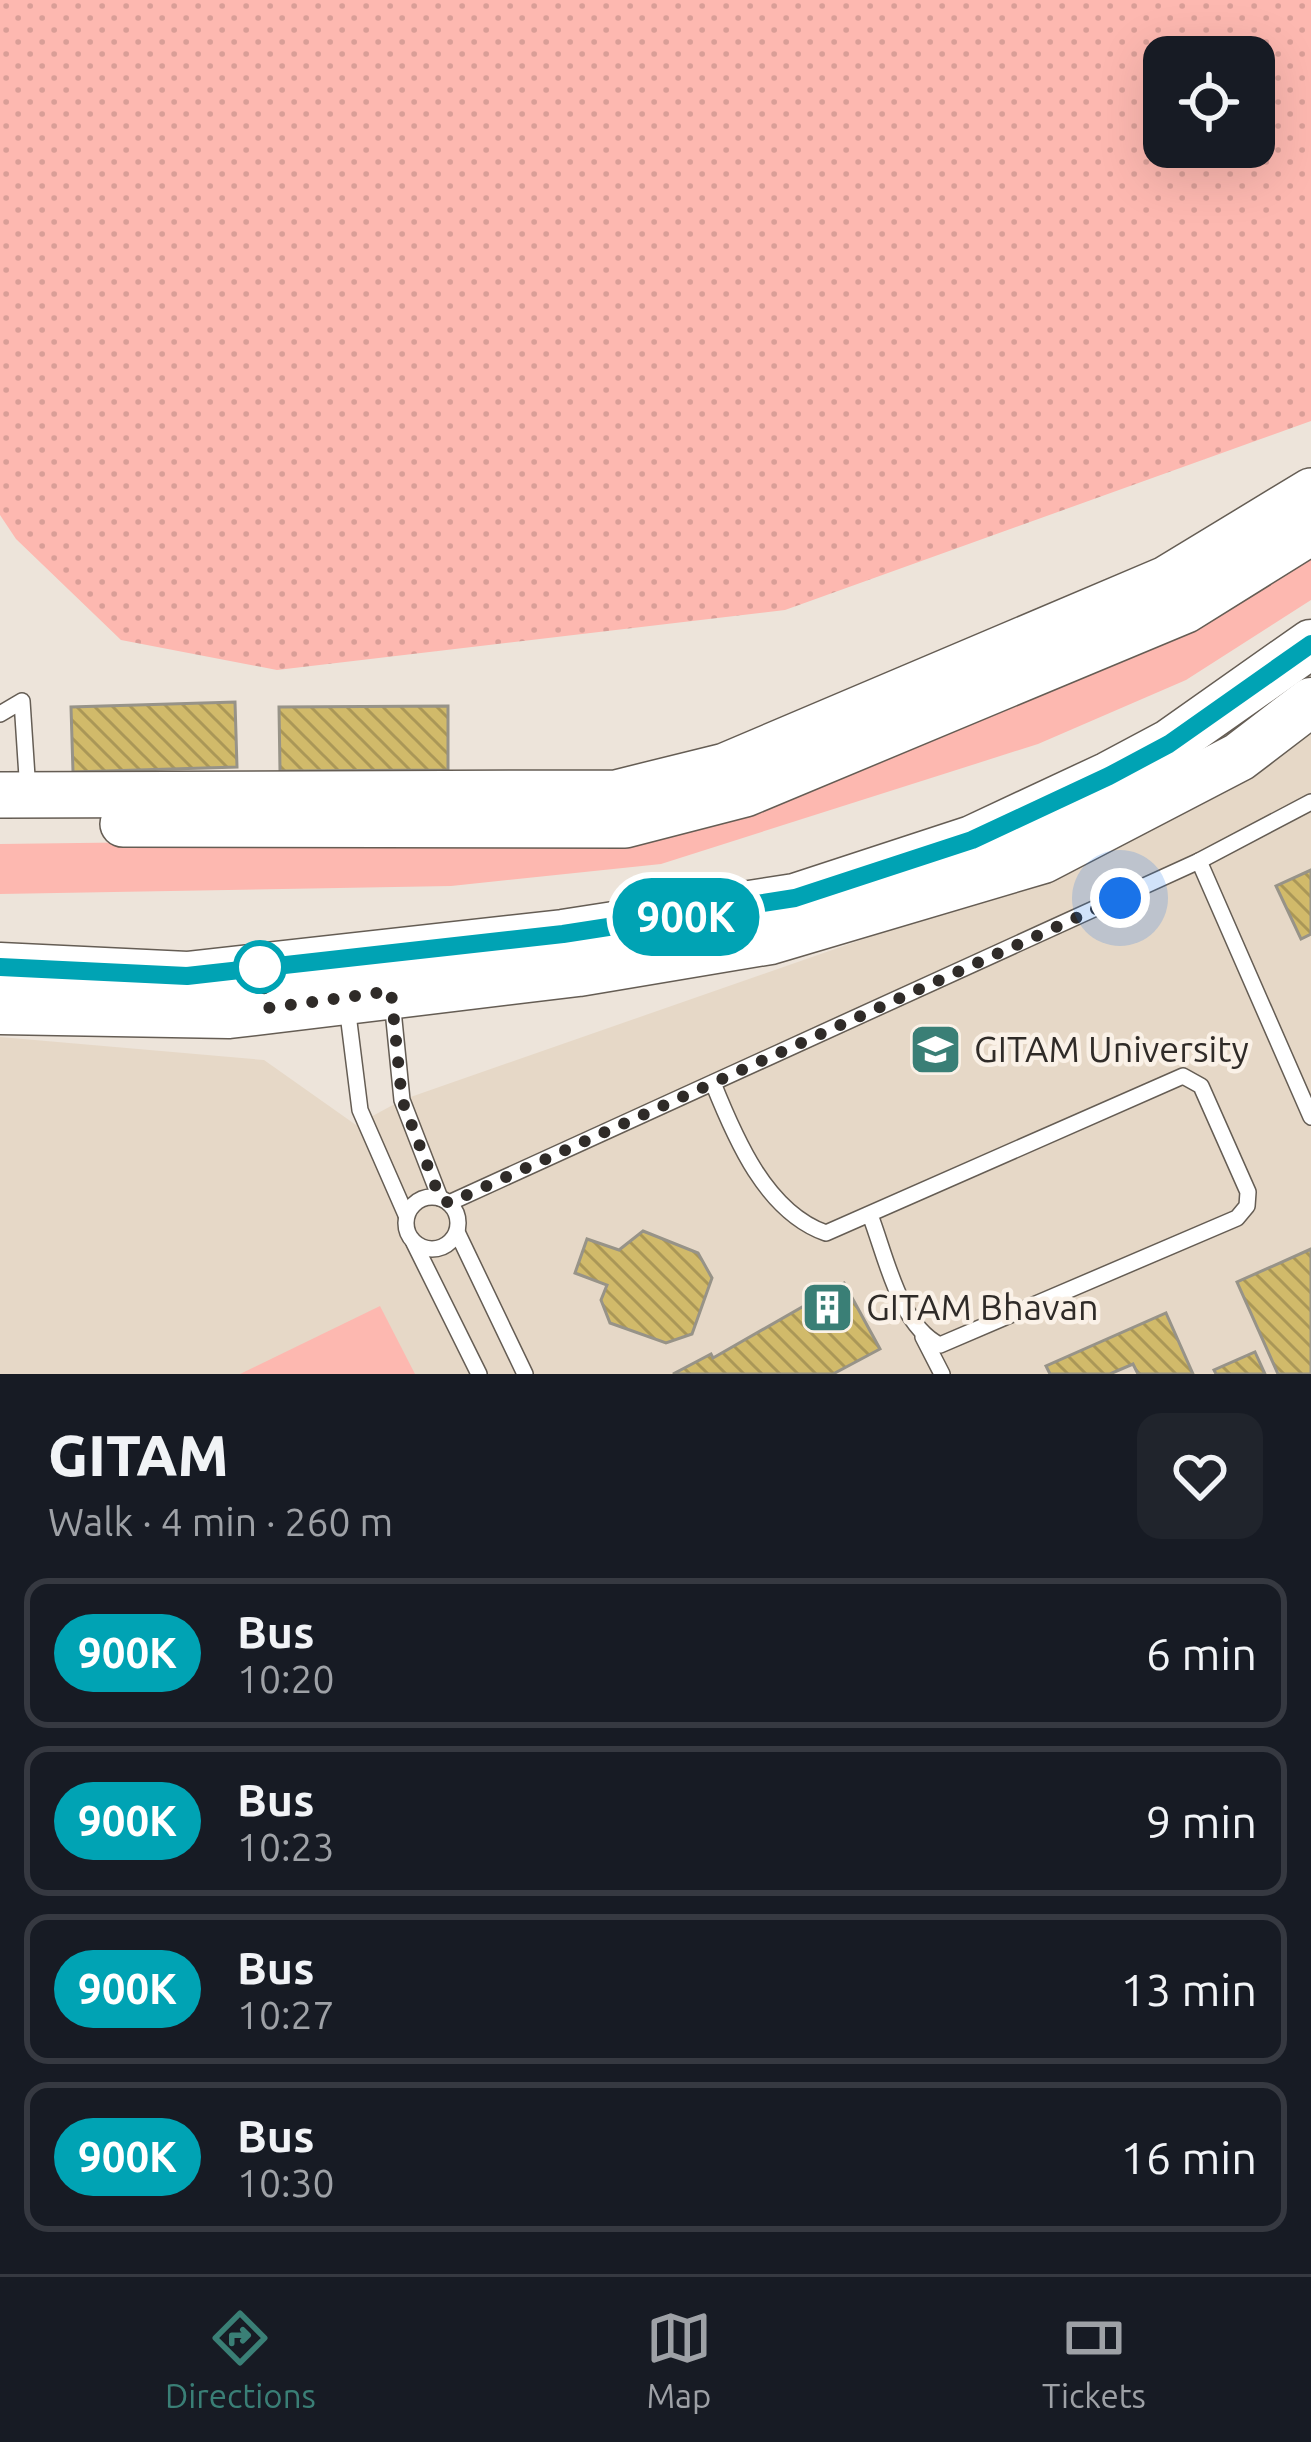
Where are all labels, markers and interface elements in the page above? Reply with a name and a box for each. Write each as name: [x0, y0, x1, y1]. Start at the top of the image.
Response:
map controls: [1143, 36, 1275, 168]
button: locate: [1143, 36, 1275, 168]
your location: [1090, 868, 1150, 928]
line badge: 900K: [602, 878, 770, 956]
text: 900K: [637, 893, 736, 940]
unlabelled marker: [235, 942, 285, 992]
school or university icon: GITAM University: [907, 1021, 963, 1077]
place label: GITAM University: [974, 1028, 1249, 1069]
building icon: GITAM Bhavan: [799, 1279, 855, 1335]
place label: GITAM Bhavan: [866, 1286, 1099, 1327]
button: heart: [1137, 1413, 1263, 1539]
text: GITAM: [48, 1423, 229, 1487]
text: Walk · 4 min · 260 m: [48, 1500, 393, 1543]
text: Bus: [237, 1606, 314, 1657]
text: 6 min: [1146, 1628, 1257, 1679]
text: 900K: [78, 1629, 177, 1676]
text: 10:20: [237, 1657, 335, 1700]
text: Bus: [237, 1774, 314, 1825]
text: 9 min: [1146, 1796, 1257, 1847]
text: 900K: [78, 1797, 177, 1844]
text: 10:23: [237, 1825, 335, 1868]
text: Bus: [237, 1942, 314, 1993]
text: 13 min: [1120, 1964, 1257, 2015]
text: 900K: [78, 1965, 177, 2012]
text: 10:27: [237, 1993, 335, 2036]
text: Bus: [237, 2110, 314, 2161]
text: 16 min: [1120, 2132, 1257, 2183]
text: 900K: [78, 2133, 177, 2180]
text: 10:30: [237, 2161, 335, 2204]
tab: Directions: [165, 2305, 316, 2414]
tab: Map: [646, 2305, 712, 2414]
tab: Tickets: [1042, 2305, 1146, 2414]

